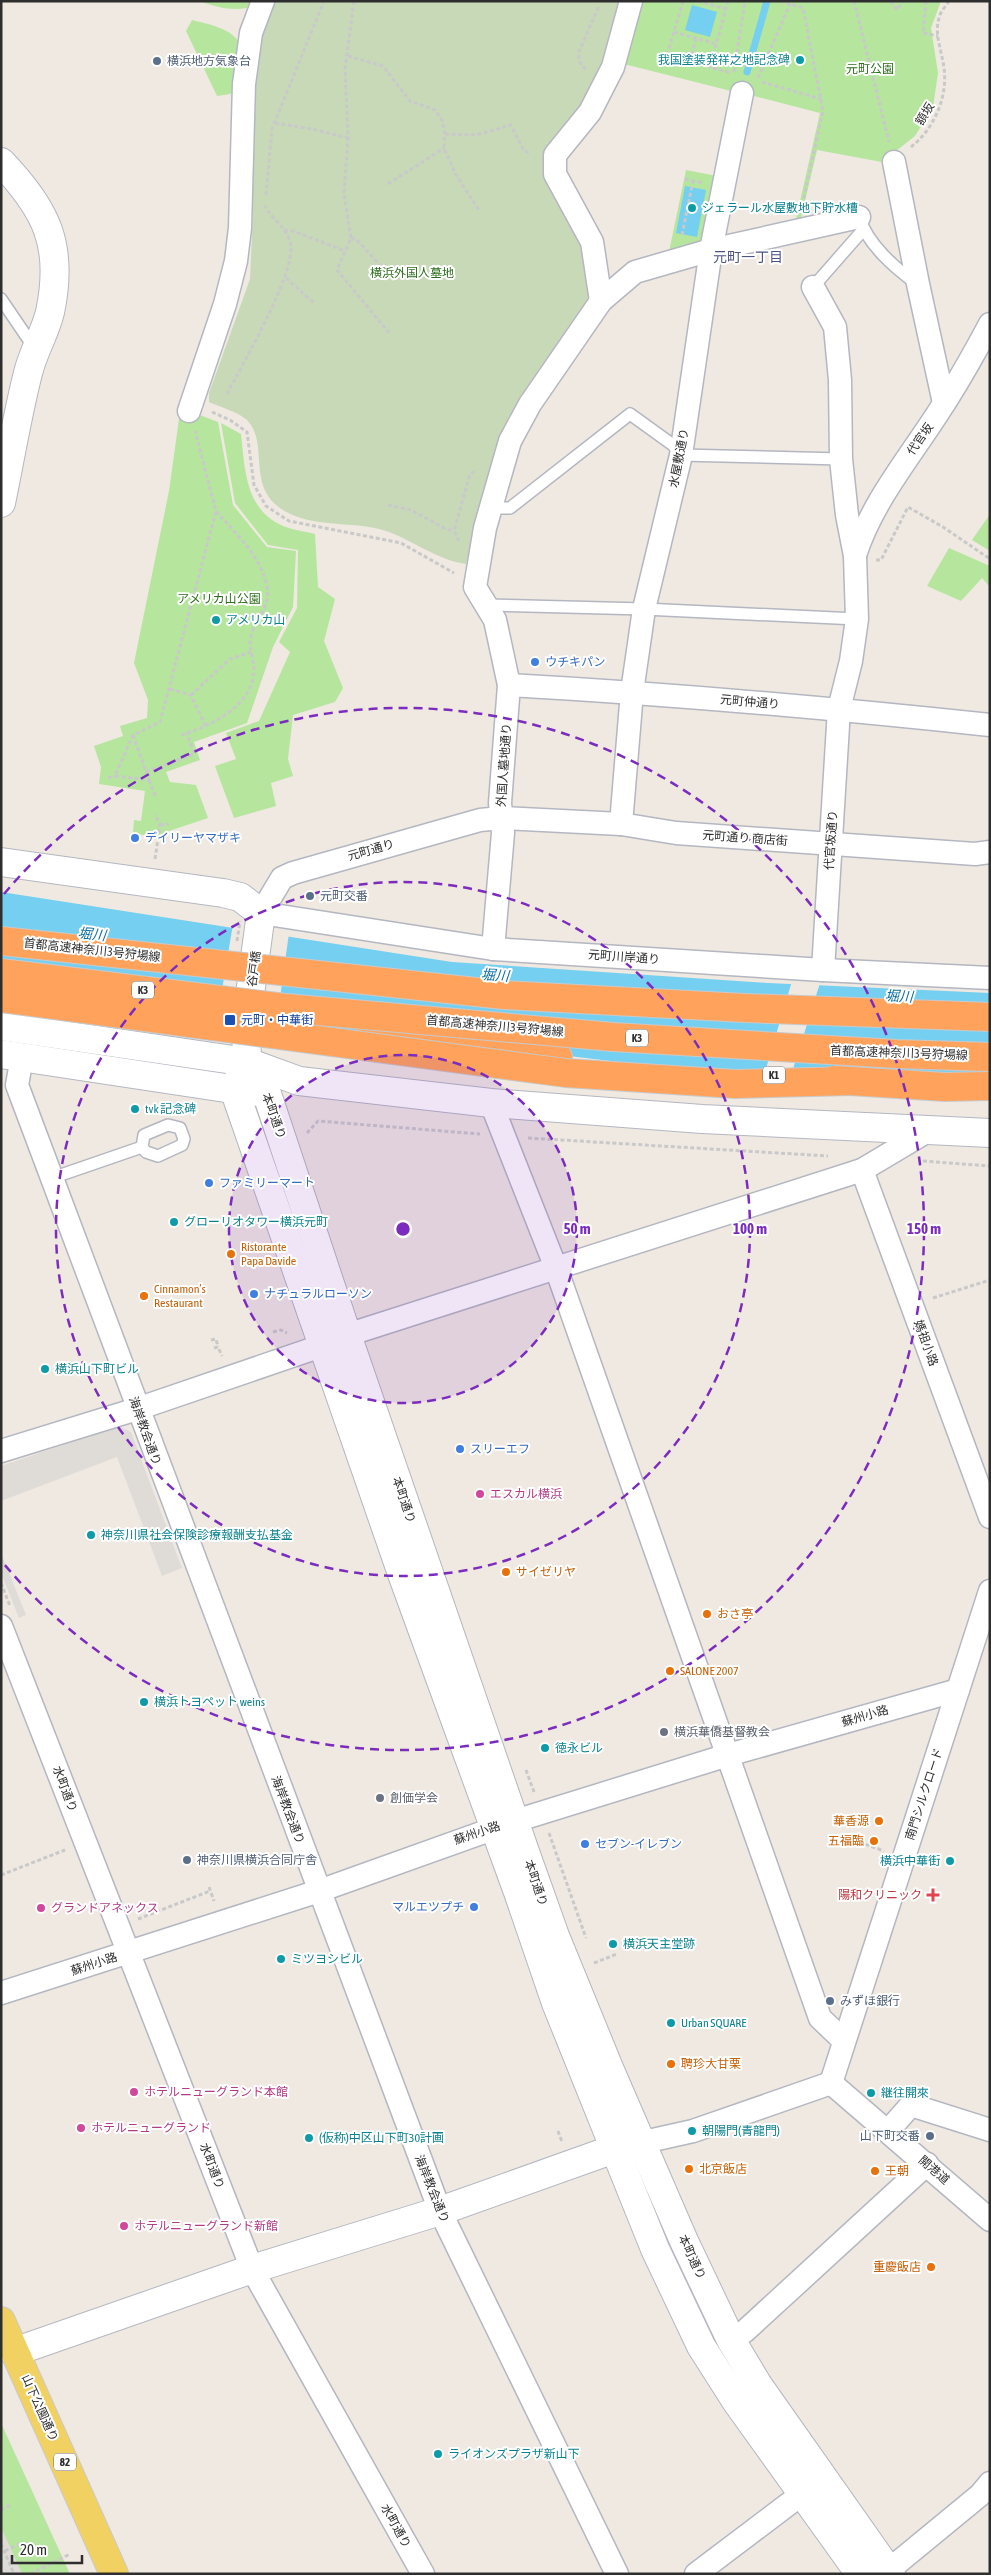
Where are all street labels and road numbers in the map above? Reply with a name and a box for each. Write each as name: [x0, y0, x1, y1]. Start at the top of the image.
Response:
street label: 額坂: [913, 100, 937, 128]
street label: 代官坂: [904, 420, 936, 458]
street label: 水屋敷通り: [666, 427, 692, 489]
street label: 元町仲通り: [719, 692, 781, 712]
street label: 外国人墓地通り: [494, 723, 514, 807]
street label: 代官坂通り: [822, 810, 840, 870]
street label: 元町通り 商店街: [702, 828, 788, 848]
street label: 元町通り: [346, 837, 396, 863]
street label: 首都高速神奈川3号狩場線: [23, 936, 161, 964]
street label: 元町川岸通り: [588, 948, 660, 966]
street label: 谷戸橋: [245, 950, 263, 988]
road number: K3: [132, 982, 154, 998]
street label: 首都高速神奈川3号狩場線: [426, 1013, 564, 1039]
road number: K3: [626, 1030, 648, 1046]
street label: 首都高速神奈川3号狩場線: [830, 1044, 968, 1062]
road number: K1: [763, 1066, 785, 1084]
street label: 本町通り: [259, 1091, 289, 1141]
street label: 媽祖小路: [911, 1318, 941, 1368]
street label: 海岸教会通り: [126, 1395, 164, 1467]
street label: 本町通り: [390, 1475, 418, 1525]
street label: 蘇州小路: [840, 1703, 890, 1729]
street label: 南門シルクロード: [903, 1746, 945, 1842]
street label: 水町通り: [50, 1764, 80, 1814]
street label: 海岸教会通り: [269, 1774, 307, 1846]
street label: 蘇州小路: [452, 1819, 502, 1847]
street label: 本町通り: [522, 1858, 550, 1908]
street label: 蘇州小路: [69, 1950, 119, 1978]
street label: 水町通り: [197, 2141, 227, 2191]
street label: 海岸教会通り: [412, 2153, 452, 2225]
street label: 開港道: [916, 2153, 952, 2187]
street label: 本町通り: [676, 2232, 708, 2282]
street label: 山下公園通り: [19, 2372, 61, 2444]
road number: 82: [54, 2454, 76, 2470]
street label: 水町通り: [378, 2502, 414, 2550]

